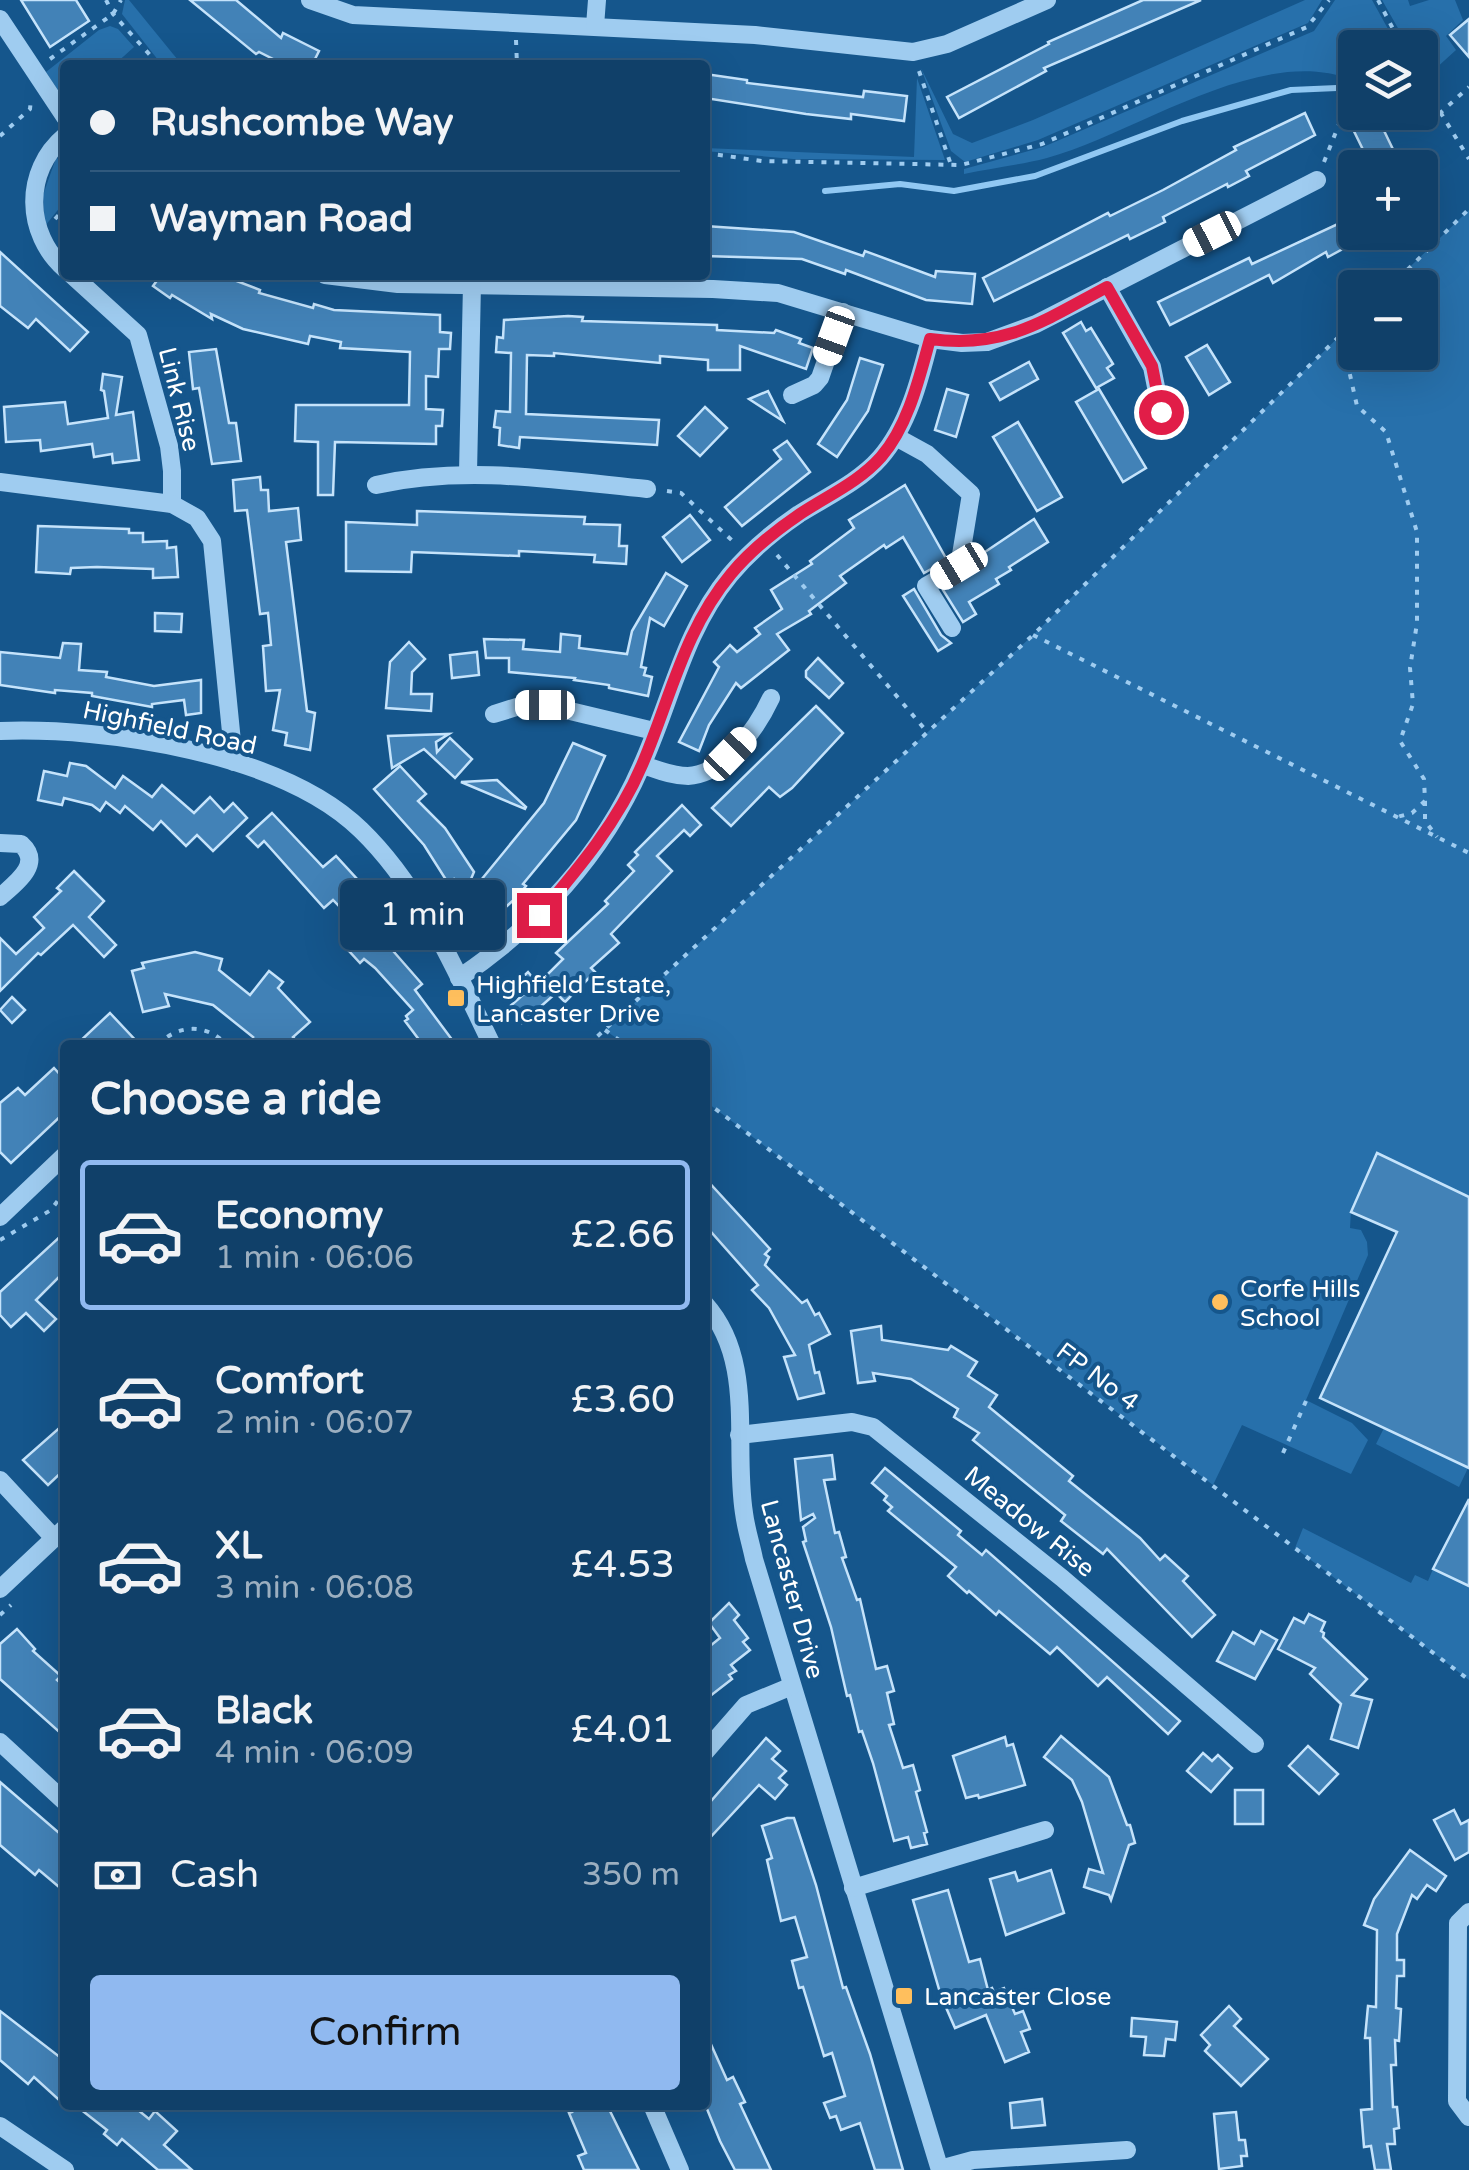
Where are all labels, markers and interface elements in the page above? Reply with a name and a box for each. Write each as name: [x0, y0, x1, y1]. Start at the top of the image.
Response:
map controls: [1338, 30, 1438, 370]
button: layers: [1338, 30, 1438, 130]
text: Rushcombe Way: [150, 100, 453, 146]
button: +: [1338, 150, 1438, 250]
text: Wayman Road: [150, 196, 413, 242]
car: [1178, 207, 1246, 261]
button: −: [1338, 270, 1438, 370]
car: [810, 303, 858, 369]
street label: Link Rise: [152, 344, 206, 454]
route start: [1139, 390, 1184, 435]
car: [926, 538, 992, 594]
car: [515, 690, 575, 720]
street label: Highfield Road: [80, 695, 259, 761]
car: [698, 722, 762, 786]
callout: 1 min: [339, 880, 504, 950]
route end: [517, 893, 562, 938]
text: 1 min: [380, 896, 465, 934]
place label: Highfield Estate, Lancaster Drive: [476, 970, 671, 1029]
marker: Highfield Estate, Lancaster Drive: [445, 987, 467, 1009]
text: Choose a ride: [90, 1073, 381, 1127]
icon: car: [95, 1190, 185, 1280]
text: Economy: [215, 1193, 383, 1239]
text: £2.66: [571, 1212, 675, 1258]
text: 1 min · 06:06: [215, 1239, 414, 1277]
place label: Corfe Hills School: [1240, 1274, 1361, 1333]
marker: Corfe Hills School: [1209, 1291, 1231, 1313]
street label: FP No 4: [1050, 1336, 1145, 1418]
icon: car: [95, 1355, 185, 1445]
text: Comfort: [215, 1358, 364, 1404]
text: £3.60: [571, 1377, 675, 1423]
text: 2 min · 06:07: [215, 1404, 414, 1442]
street label: Meadow Rise: [958, 1460, 1101, 1584]
street label: Lancaster Drive: [754, 1496, 830, 1682]
icon: car: [95, 1520, 185, 1610]
text: XL: [215, 1523, 262, 1569]
text: £4.53: [571, 1542, 675, 1588]
text: 3 min · 06:08: [215, 1569, 414, 1607]
icon: car: [95, 1685, 185, 1775]
text: Black: [215, 1688, 313, 1734]
text: £4.01: [571, 1707, 675, 1753]
text: 4 min · 06:09: [215, 1734, 414, 1772]
icon: cash: [90, 1848, 145, 1903]
text: Cash: [170, 1852, 259, 1898]
text: 350 m: [582, 1856, 680, 1894]
button: Confirm: [90, 1975, 680, 2090]
place label: Lancaster Close: [924, 1982, 1112, 2012]
marker: Lancaster Close: [893, 1985, 915, 2007]

